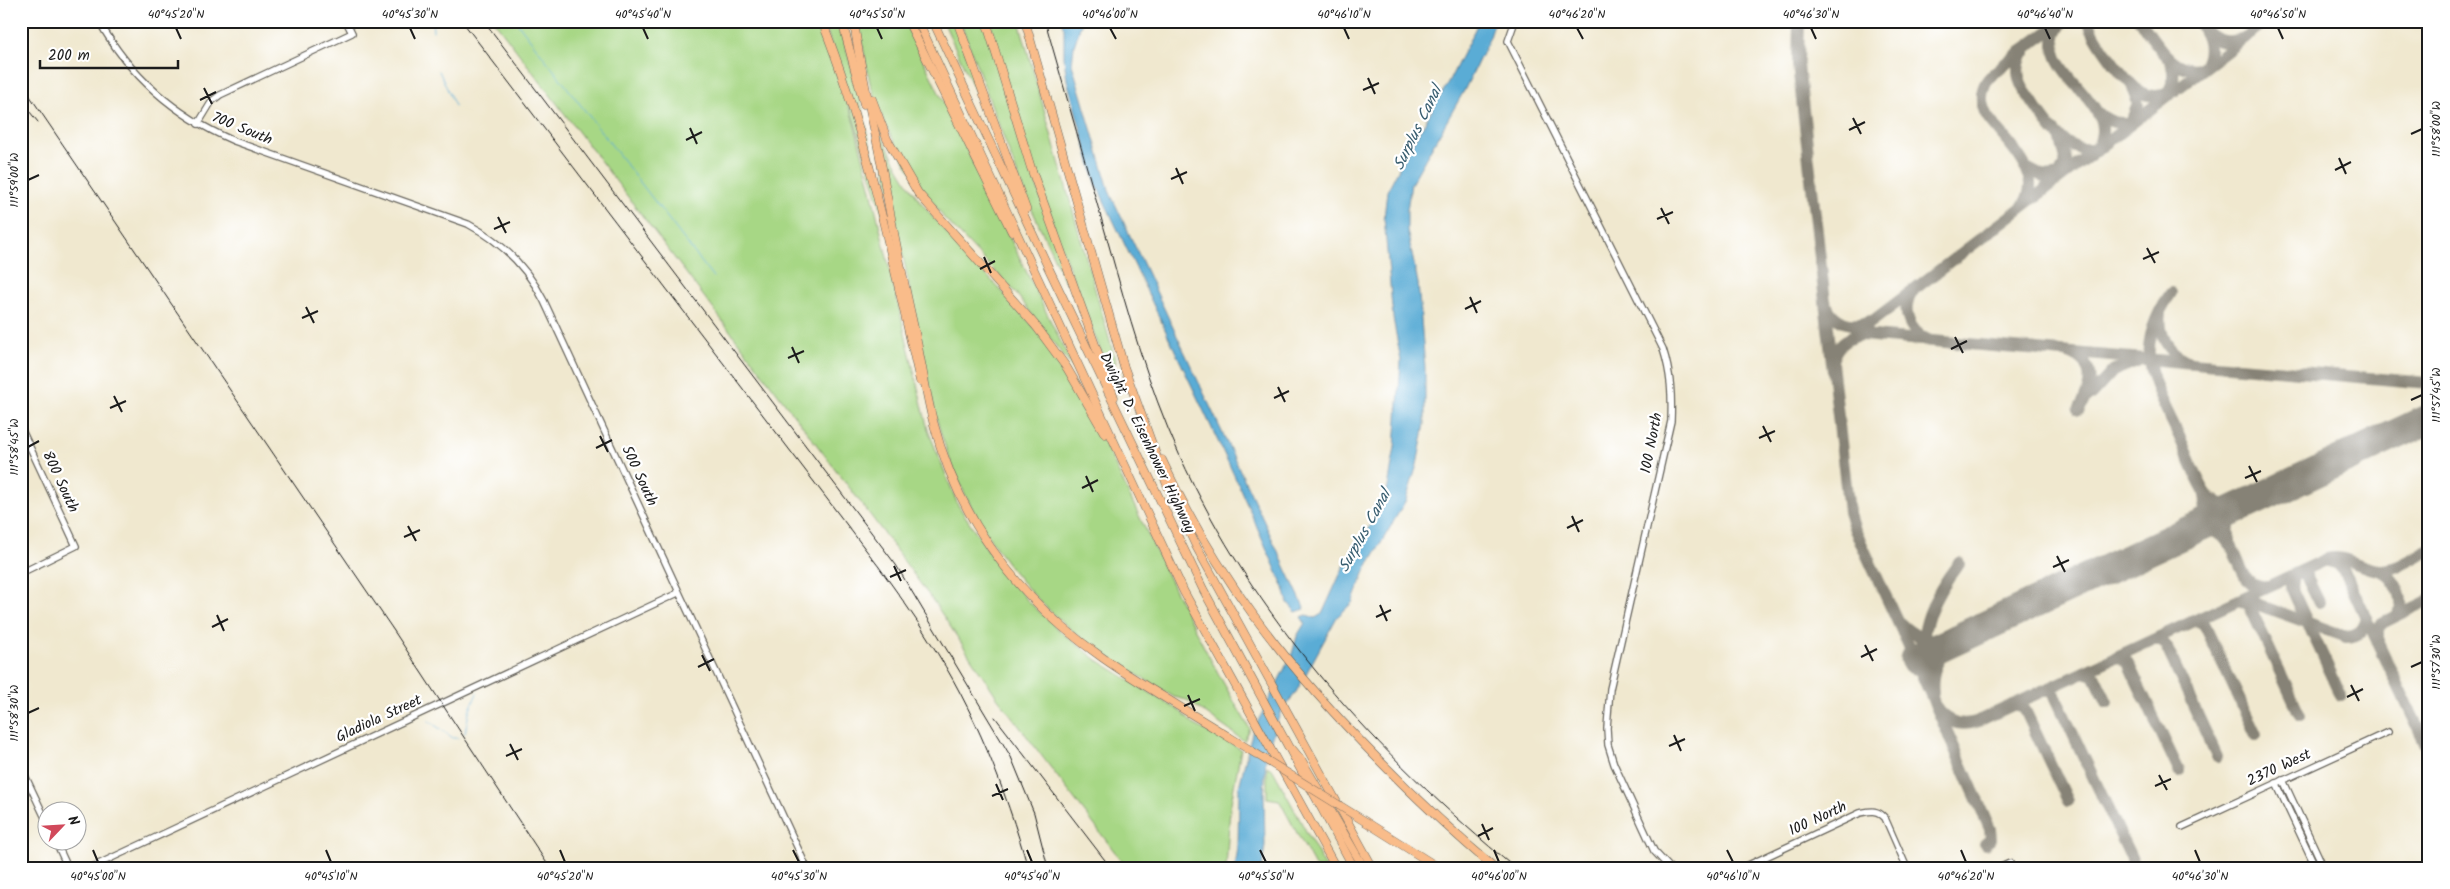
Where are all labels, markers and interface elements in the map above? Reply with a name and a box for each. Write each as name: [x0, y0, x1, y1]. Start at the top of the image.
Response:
text: 40°45'20"N: [148, 5, 204, 24]
text: 40°45'30"N: [382, 5, 438, 24]
text: 40°45'40"N: [615, 5, 671, 24]
text: 40°45'50"N: [849, 5, 905, 24]
text: 40°46'00"N: [1082, 5, 1138, 24]
text: 40°46'10"N: [1317, 5, 1371, 24]
text: 40°46'20"N: [1549, 5, 1605, 24]
text: 40°46'30"N: [1783, 5, 1839, 24]
text: 40°46'40"N: [2017, 5, 2073, 24]
text: 40°46'50"N: [2250, 5, 2306, 24]
scale bar: [40, 38, 178, 70]
text: 200 m: [48, 44, 90, 68]
water label: Surplus Canal: [1387, 79, 1451, 174]
text: 111°58'00"W: [2427, 101, 2446, 157]
street label: 700 South: [208, 106, 276, 152]
text: 111°59'00"W: [5, 153, 24, 207]
street label: Dwight D. Eisenhower Highway: [1093, 348, 1202, 538]
text: 111°57'45"W: [2427, 367, 2446, 423]
street label: 100 North: [1634, 411, 1670, 475]
text: 111°58'45"W: [5, 418, 24, 476]
street label: 500 South: [614, 442, 664, 510]
street label: 800 South: [35, 447, 85, 517]
water label: Surplus Canal: [1332, 482, 1399, 577]
text: 111°57'30"W: [2427, 634, 2446, 690]
text: 111°58'30"W: [5, 685, 24, 742]
street label: Gladiola Street: [332, 688, 426, 749]
street label: 2370 West: [2243, 743, 2315, 793]
street label: 100 North: [1785, 795, 1851, 843]
north arrow: [38, 802, 88, 852]
text: N: [61, 812, 85, 830]
text: 40°45'00"N: [70, 867, 126, 886]
text: 40°45'10"N: [304, 867, 358, 886]
text: 40°45'20"N: [537, 867, 593, 886]
text: 40°45'30"N: [771, 867, 827, 886]
text: 40°45'40"N: [1004, 867, 1060, 886]
text: 40°45'50"N: [1238, 867, 1294, 886]
text: 40°46'00"N: [1471, 867, 1527, 886]
text: 40°46'10"N: [1706, 867, 1760, 886]
text: 40°46'20"N: [1938, 867, 1994, 886]
text: 40°46'30"N: [2172, 867, 2228, 886]

